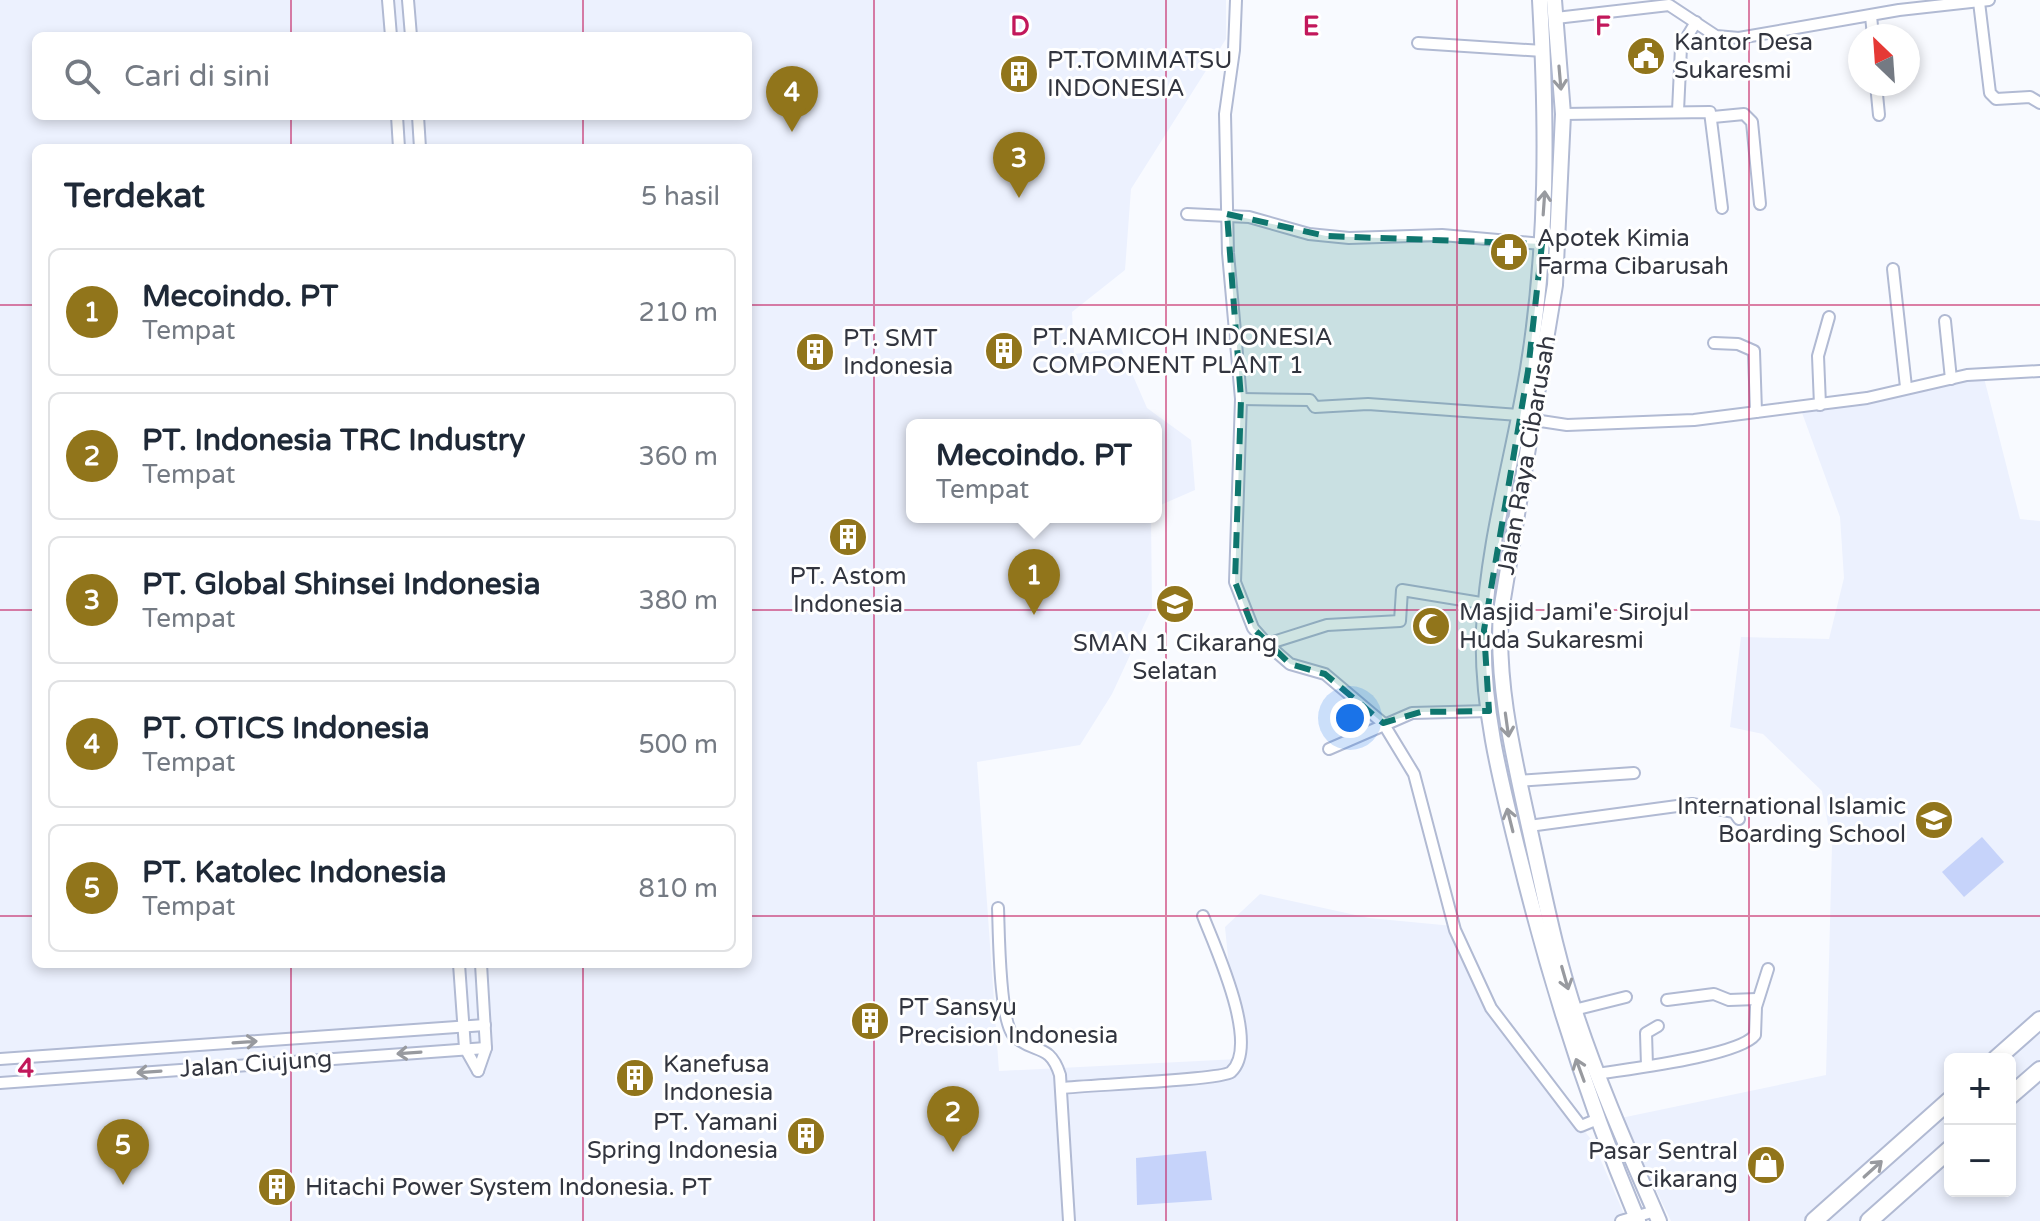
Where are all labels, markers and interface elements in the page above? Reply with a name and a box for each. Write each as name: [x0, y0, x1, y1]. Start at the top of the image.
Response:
text: D: [1010, 11, 1030, 42]
text: E: [1303, 11, 1319, 42]
text: F: [1595, 11, 1611, 42]
north arrow: [1848, 24, 1920, 96]
place label: Kantor Desa Sukaresmi: [1674, 28, 1813, 85]
search box: [32, 32, 752, 120]
public building icon: Kantor Desa Sukaresmi: [1625, 35, 1667, 77]
place label: PT.TOMIMATSU INDONESIA: [1047, 46, 1232, 103]
building icon: PT.TOMIMATSU INDONESIA: [998, 53, 1040, 95]
icon: search: [60, 54, 104, 98]
text: Cari di sini: [124, 58, 270, 95]
one-way arrow: [1553, 64, 1568, 91]
pin: 4: [766, 66, 818, 132]
pin: 3: [993, 132, 1045, 198]
text: Terdekat: [64, 176, 205, 217]
text: 5 hasil: [641, 181, 720, 212]
one-way arrow: [1537, 190, 1552, 217]
place label: Apotek Kimia Farma Cibarusah: [1537, 224, 1729, 281]
pharmacy icon: Apotek Kimia Farma Cibarusah: [1488, 231, 1530, 273]
text: Mecoindo. PT: [142, 278, 338, 315]
text: 1: [84, 297, 100, 328]
text: 210 m: [638, 297, 718, 328]
text: Tempat: [142, 315, 235, 346]
place label: PT.NAMICOH INDONESIA COMPONENT PLANT 1: [1032, 323, 1333, 380]
place label: PT. SMT Indonesia: [843, 324, 953, 381]
building icon: PT.NAMICOH INDONESIA COMPONENT PLANT 1: [983, 330, 1025, 372]
building icon: PT. SMT Indonesia: [794, 331, 836, 373]
street label: Jalan Raya Cibarusah: [1492, 333, 1562, 577]
popup: [906, 419, 1162, 523]
text: PT. Indonesia TRC Industry: [142, 422, 525, 459]
text: Mecoindo. PT: [936, 437, 1132, 474]
text: 2: [84, 441, 100, 472]
text: 360 m: [638, 441, 718, 472]
text: Tempat: [142, 459, 235, 490]
text: Tempat: [936, 474, 1029, 505]
building icon: PT. Astom Indonesia: [827, 516, 869, 558]
pin: 1: [1008, 549, 1060, 615]
place label: PT. Astom Indonesia: [790, 562, 906, 619]
text: PT. Global Shinsei Indonesia: [142, 566, 541, 603]
school or university icon: SMAN 1 Cikarang Selatan: [1154, 583, 1196, 625]
text: 3: [84, 585, 100, 616]
text: 380 m: [638, 585, 718, 616]
place label: Masjid Jami'e Sirojul Huda Sukaresmi: [1459, 598, 1689, 655]
text: Tempat: [142, 603, 235, 634]
mosque icon: Masjid Jami'e Sirojul Huda Sukaresmi: [1410, 605, 1452, 647]
place label: SMAN 1 Cikarang Selatan: [1073, 629, 1277, 686]
your location: [1330, 698, 1370, 738]
text: PT. OTICS Indonesia: [142, 710, 430, 747]
one-way arrow: [1500, 711, 1515, 737]
text: 4: [84, 729, 100, 760]
text: 500 m: [638, 729, 718, 760]
text: Tempat: [142, 747, 235, 778]
place label: International Islamic Boarding School: [1677, 792, 1906, 849]
school or university icon: International Islamic Boarding School: [1913, 799, 1955, 841]
one-way arrow: [1502, 807, 1517, 833]
text: PT. Katolec Indonesia: [142, 854, 447, 891]
text: 5: [84, 873, 100, 904]
text: 810 m: [638, 873, 718, 904]
text: Tempat: [142, 891, 235, 922]
one-way arrow: [1558, 964, 1573, 990]
place label: PT Sansyu Precision Indonesia: [898, 993, 1118, 1050]
building icon: PT Sansyu Precision Indonesia: [849, 1000, 891, 1042]
one-way arrow: [231, 1034, 258, 1049]
street label: Jalan Ciujung: [179, 1044, 333, 1084]
one-way arrow: [396, 1046, 422, 1061]
place label: Kanefusa Indonesia: [663, 1050, 773, 1107]
text: 4: [18, 1053, 34, 1084]
map controls: [1944, 1053, 2016, 1197]
button: +: [1944, 1053, 2016, 1125]
building icon: Kanefusa Indonesia: [614, 1057, 656, 1099]
one-way arrow: [1572, 1058, 1586, 1083]
one-way arrow: [136, 1065, 163, 1080]
pin: 2: [927, 1086, 979, 1152]
place label: PT. Yamani Spring Indonesia: [587, 1108, 778, 1165]
building icon: PT. Yamani Spring Indonesia: [785, 1115, 827, 1157]
pin: 5: [97, 1119, 149, 1185]
button: −: [1944, 1125, 2016, 1197]
place label: Pasar Sentral Cikarang: [1588, 1137, 1738, 1194]
shop icon: Pasar Sentral Cikarang: [1745, 1144, 1787, 1186]
one-way arrow: [1862, 1160, 1882, 1178]
building icon: Hitachi Power System Indonesia. PT: [256, 1166, 298, 1208]
place label: Hitachi Power System Indonesia. PT: [305, 1173, 712, 1202]

